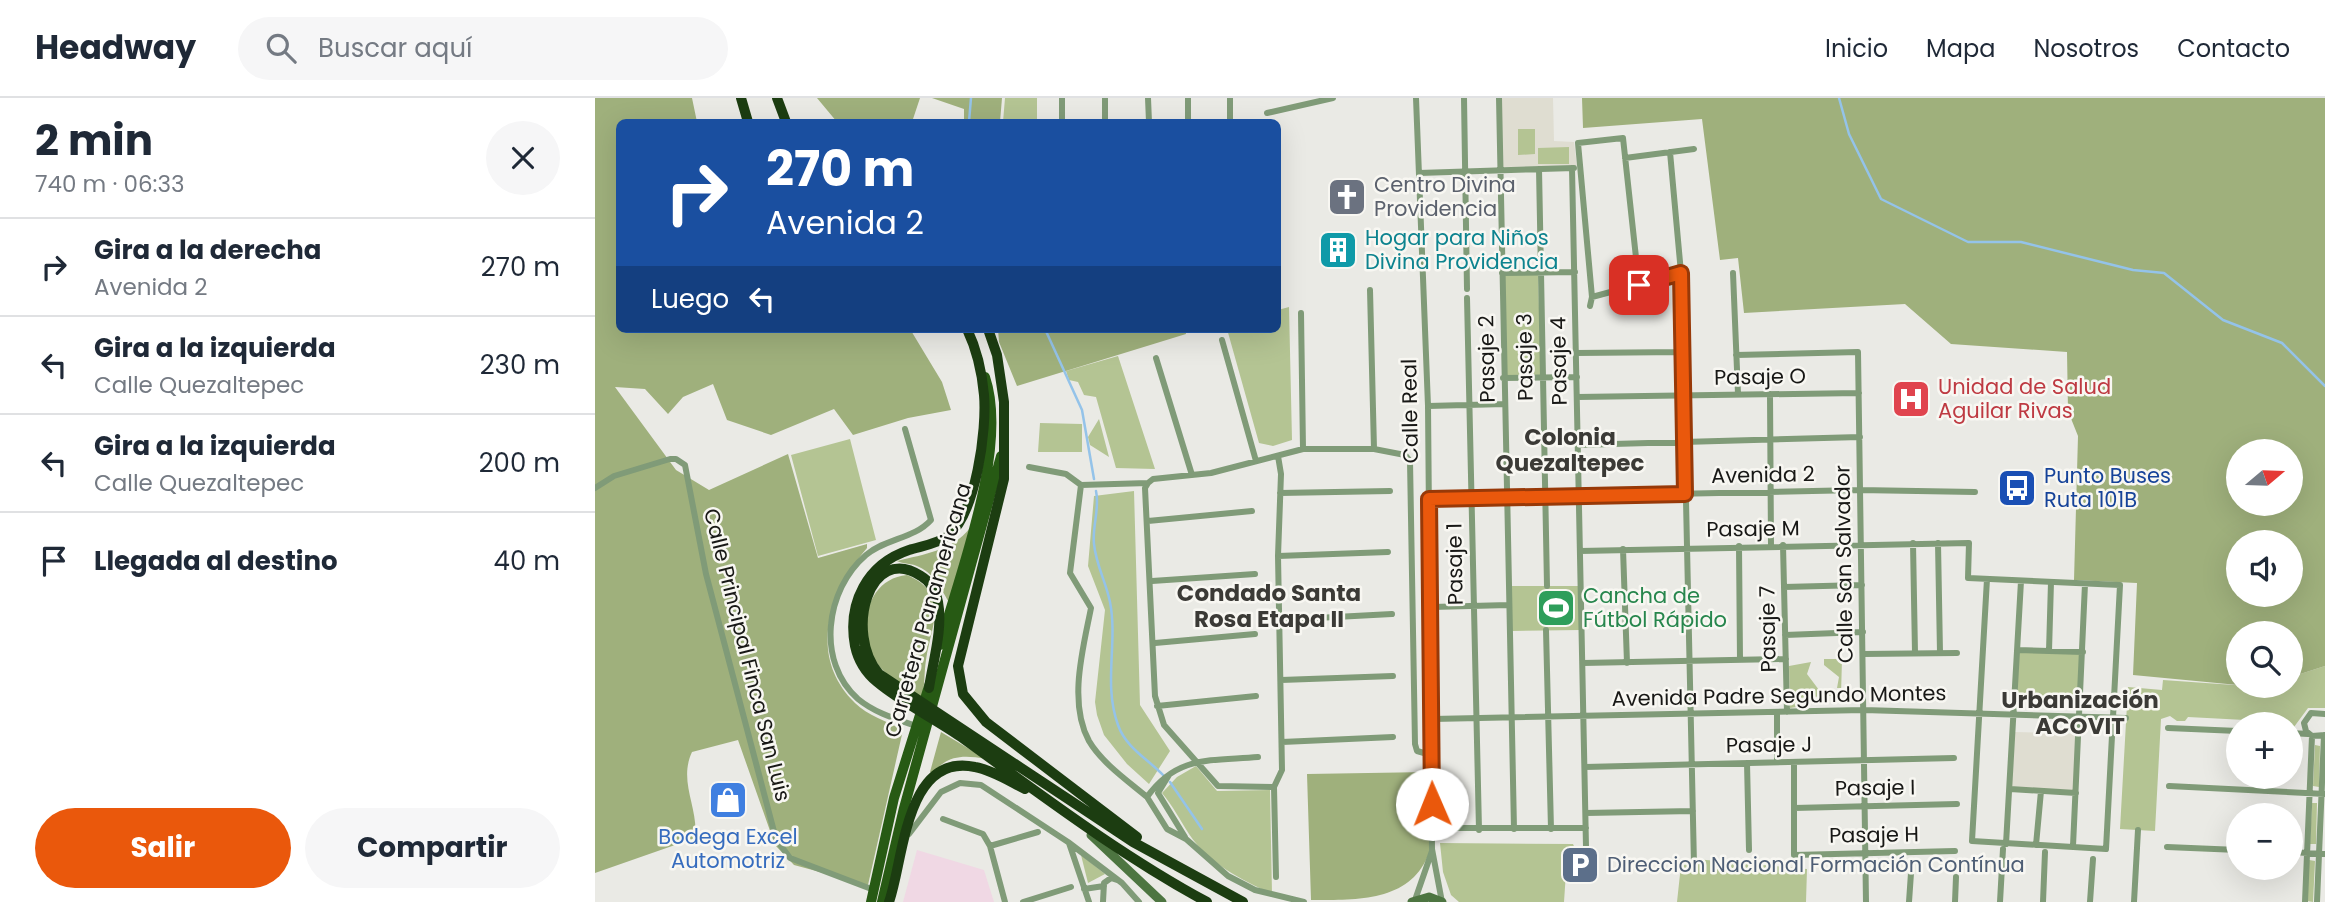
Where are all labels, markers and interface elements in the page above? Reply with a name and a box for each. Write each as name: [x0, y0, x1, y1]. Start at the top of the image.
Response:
search box: [238, 17, 728, 80]
text: Headway: [35, 24, 196, 71]
icon: search: [262, 29, 300, 67]
text: Buscar aquí: [318, 30, 472, 66]
text: Inicio: [1825, 32, 1888, 65]
text: Mapa: [1926, 32, 1995, 65]
text: Nosotros: [2033, 32, 2139, 65]
text: Contacto: [2177, 32, 2290, 65]
text: 2 min: [35, 111, 153, 170]
button: close: [486, 121, 560, 195]
text: 270 m: [766, 135, 914, 203]
icon: right: [651, 147, 742, 238]
text: 740 m · 06:33: [35, 168, 185, 200]
place label: Centro Divina Providencia: [1374, 170, 1516, 223]
church icon: Centro Divina Providencia: [1326, 176, 1368, 218]
text: Avenida 2: [766, 200, 924, 245]
place label: Hogar para Niños Divina Providencia: [1365, 223, 1558, 276]
building icon: Hogar para Niños Divina Providencia: [1317, 229, 1359, 271]
text: Gira a la derecha: [94, 232, 322, 268]
icon: right: [35, 248, 73, 286]
text: 270 m: [481, 249, 560, 285]
pin: [1609, 255, 1669, 315]
icon: arrive: [1620, 266, 1658, 304]
text: Avenida 2: [94, 271, 208, 303]
icon: left: [743, 280, 781, 318]
text: Luego: [651, 281, 729, 317]
street label: Pasaje 3: [1509, 313, 1540, 401]
street label: Pasaje 2: [1471, 315, 1502, 403]
street label: Pasaje 4: [1543, 316, 1574, 406]
text: Gira a la izquierda: [94, 330, 336, 366]
icon: left: [35, 346, 73, 384]
text: 230 m: [480, 347, 560, 383]
street label: Calle Real: [1394, 358, 1425, 464]
street label: Pasaje O: [1714, 361, 1806, 392]
text: Calle Quezaltepec: [94, 369, 304, 401]
place label: Unidad de Salud Aguilar Rivas: [1938, 372, 2111, 425]
hospital icon: Unidad de Salud Aguilar Rivas: [1890, 378, 1932, 420]
district label: Colonia Quezaltepec: [1496, 421, 1644, 479]
text: Gira a la izquierda: [94, 428, 336, 464]
north arrow: [2226, 439, 2303, 516]
map controls: [2226, 439, 2303, 880]
icon: left: [35, 444, 73, 482]
text: 200 m: [479, 445, 560, 481]
street label: Avenida 2: [1711, 459, 1815, 490]
place label: Punto Buses Ruta 101B: [2044, 461, 2171, 514]
street label: Calle San Salvador: [1827, 465, 1860, 663]
text: Calle Quezaltepec: [94, 467, 304, 499]
bus stop icon: Punto Buses Ruta 101B: [1996, 467, 2038, 509]
street label: Carretera Panamericana: [877, 479, 978, 741]
street label: Calle Principal Finca San Luis: [697, 505, 798, 804]
street label: Pasaje M: [1706, 513, 1800, 544]
street label: Pasaje 1: [1439, 523, 1470, 605]
button: sound: [2226, 530, 2303, 607]
icon: arrive: [35, 542, 73, 580]
text: Llegada al destino: [94, 543, 338, 579]
text: 40 m: [494, 543, 560, 579]
district label: Condado Santa Rosa Etapa II: [1177, 577, 1361, 635]
place label: Cancha de Fútbol Rápido: [1583, 581, 1727, 634]
street label: Pasaje 7: [1752, 585, 1783, 673]
sports icon: Cancha de Fútbol Rápido: [1535, 587, 1577, 629]
button: search: [2226, 621, 2303, 698]
street label: Avenida Padre Segundo Montes: [1611, 678, 1947, 713]
district label: Urbanización ACOVIT: [2001, 684, 2159, 742]
button: +: [2226, 712, 2303, 789]
street label: Pasaje J: [1726, 729, 1812, 760]
position arrow: [1395, 767, 1469, 841]
street label: Pasaje I: [1834, 772, 1915, 803]
shop icon: Bodega Excel Automotriz: [707, 779, 749, 821]
button: −: [2226, 803, 2303, 880]
button: Salir: [35, 808, 291, 888]
button: Compartir: [305, 808, 560, 888]
street label: Pasaje H: [1829, 819, 1919, 850]
place label: Bodega Excel Automotriz: [658, 822, 798, 875]
parking icon: Direccion Nacional Formación Contínua: [1559, 844, 1601, 886]
place label: Direccion Nacional Formación Contínua: [1607, 850, 2025, 879]

